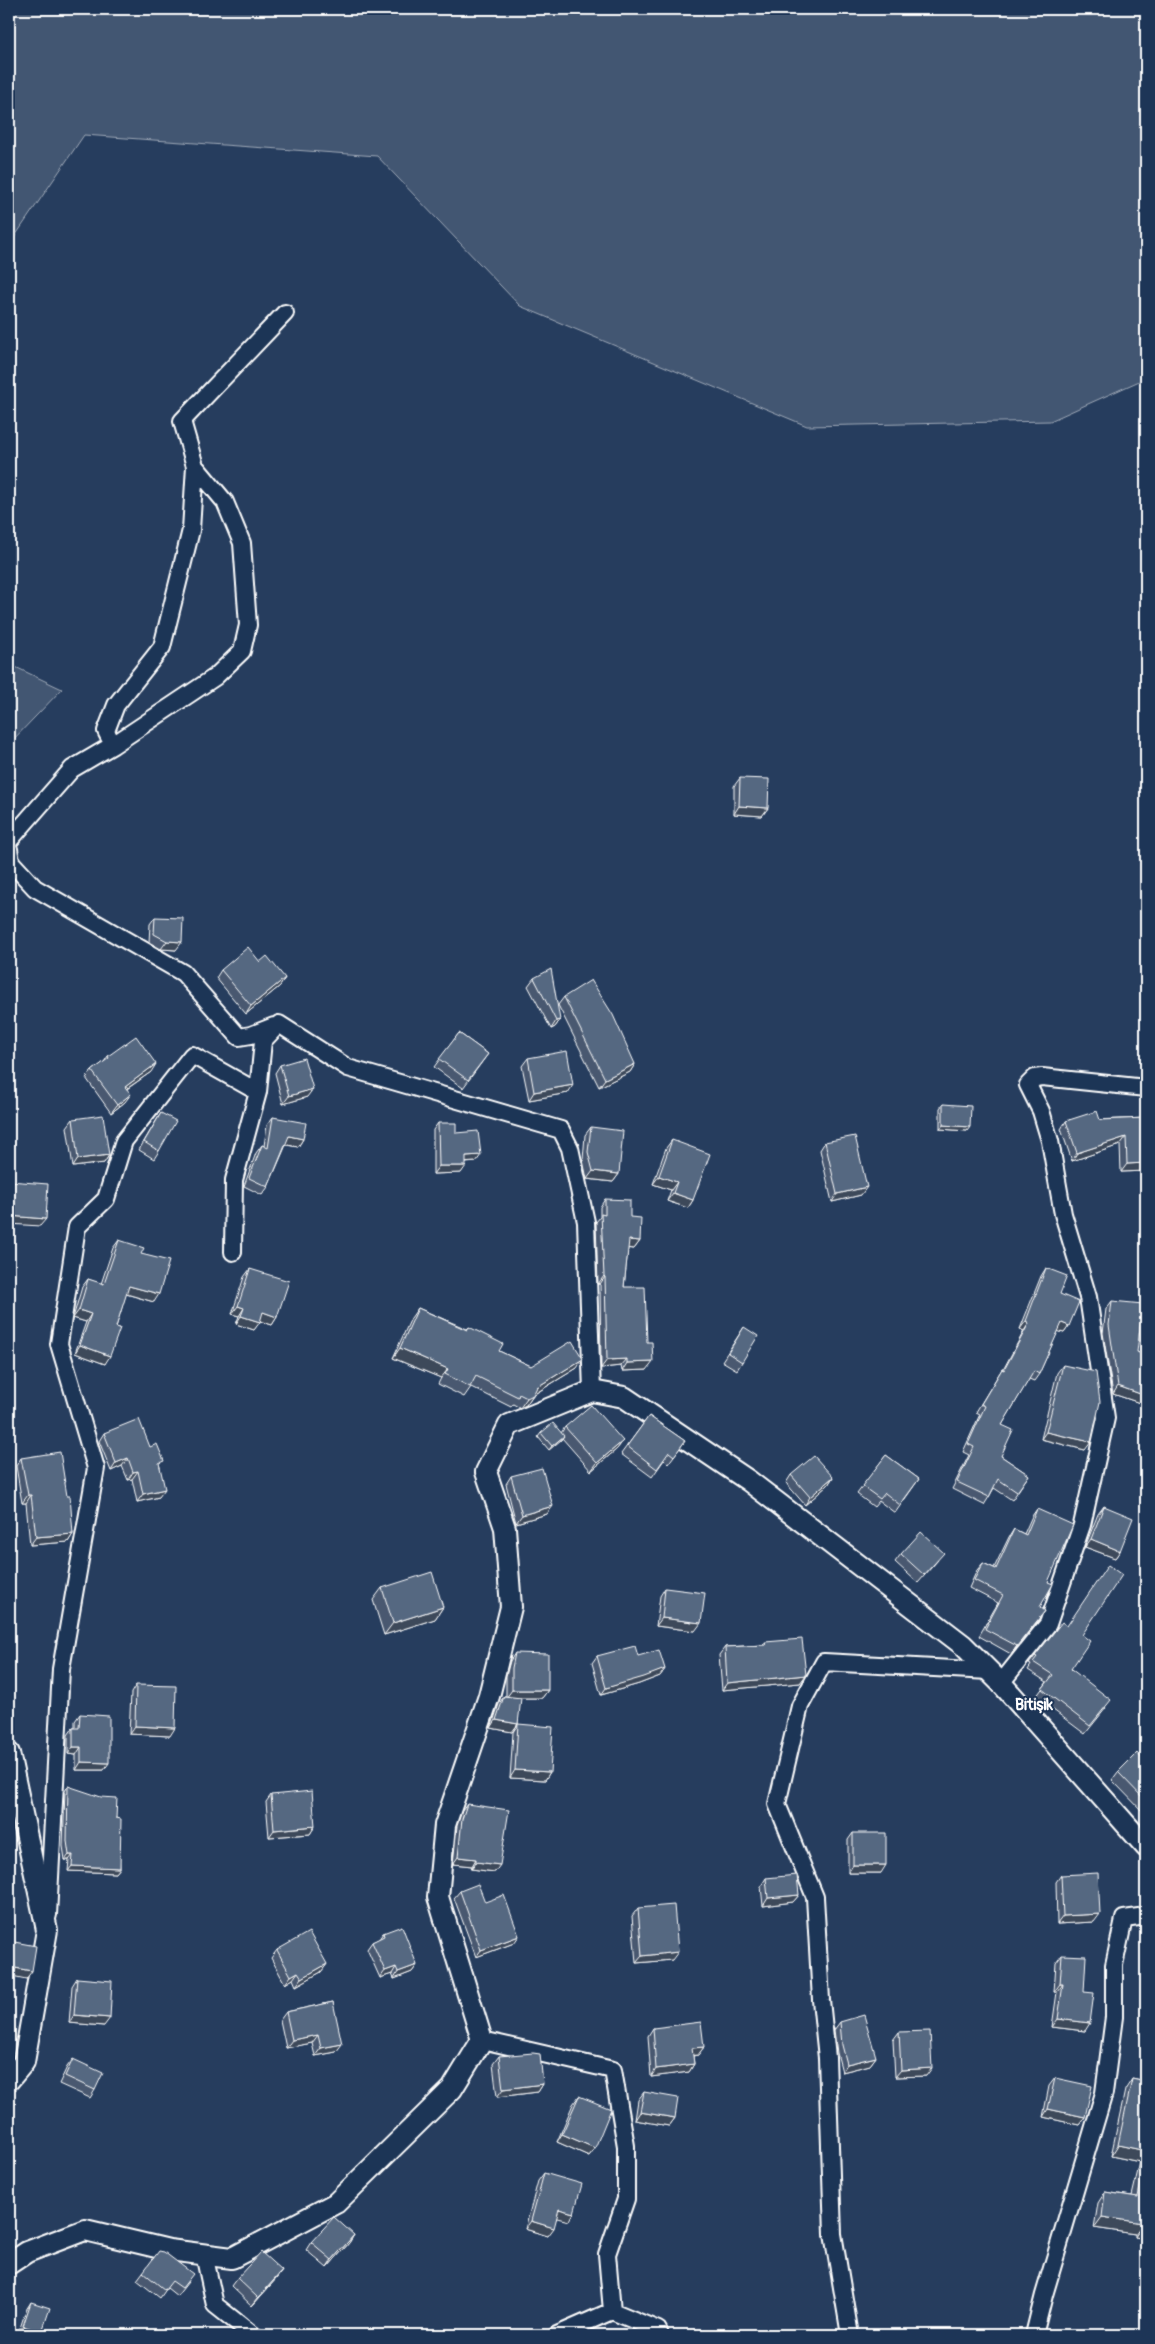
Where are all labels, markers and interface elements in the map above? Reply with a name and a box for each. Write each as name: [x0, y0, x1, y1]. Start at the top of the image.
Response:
district label: Bitişik: [1015, 1695, 1053, 1715]

